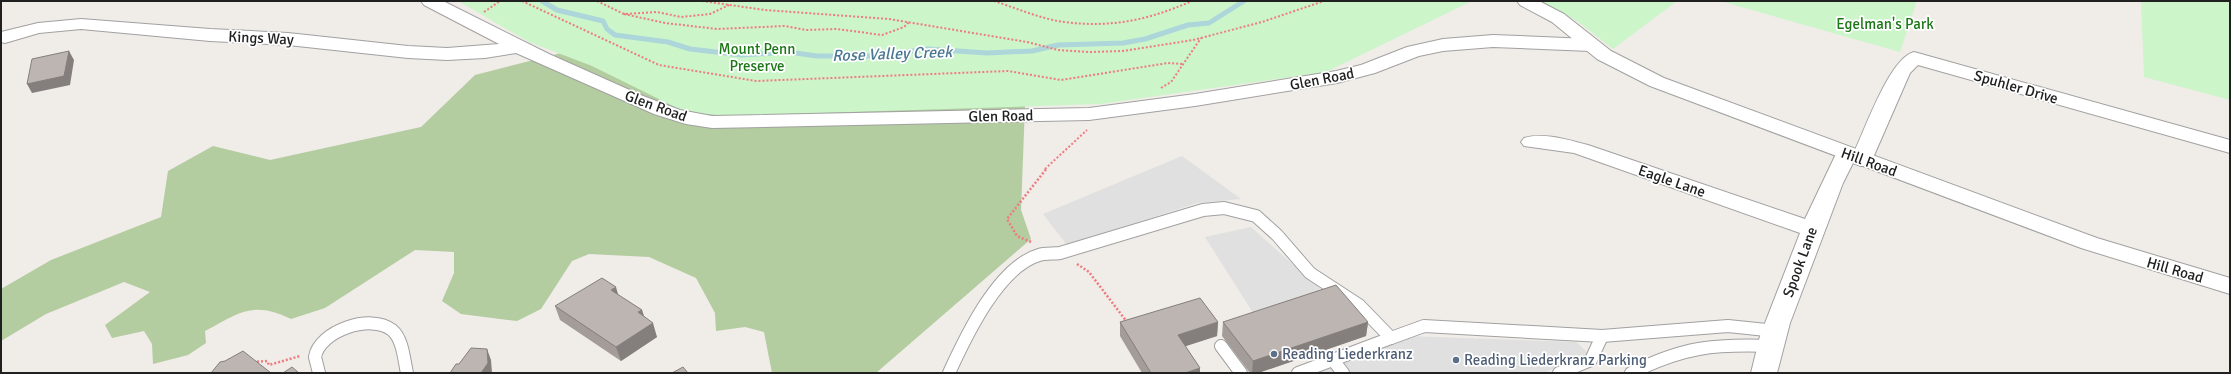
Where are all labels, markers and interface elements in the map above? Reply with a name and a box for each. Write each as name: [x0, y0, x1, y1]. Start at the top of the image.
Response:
park label: Egelman's Park: [1836, 15, 1934, 33]
street label: Kings Way: [228, 27, 294, 49]
park label: Mount Penn Preserve: [719, 40, 795, 75]
water label: Rose Valley Creek: [832, 42, 954, 66]
street label: Glen Road: [1288, 64, 1356, 94]
street label: Spuhler Drive: [1972, 66, 2060, 108]
street label: Glen Road: [622, 86, 690, 126]
street label: Glen Road: [968, 106, 1034, 126]
street label: Hill Road: [1839, 144, 1899, 180]
street label: Eagle Lane: [1636, 161, 1708, 201]
street label: Spook Lane: [1779, 224, 1821, 300]
street label: Hill Road: [2145, 253, 2206, 287]
place label: Reading Liederkranz: [1282, 345, 1413, 363]
marker: Reading Liederkranz: [1269, 349, 1279, 359]
place label: Reading Liederkranz Parking: [1464, 351, 1647, 369]
marker: Reading Liederkranz Parking: [1451, 355, 1461, 365]

